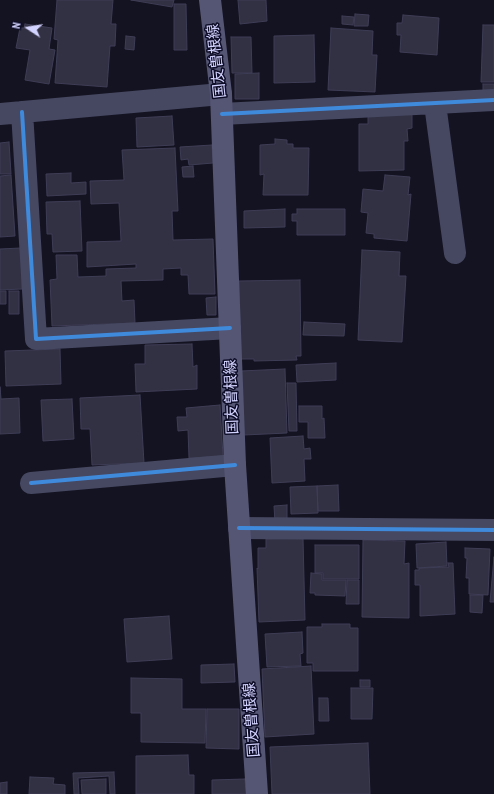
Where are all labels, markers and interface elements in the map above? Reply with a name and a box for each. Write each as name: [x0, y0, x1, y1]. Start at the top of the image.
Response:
north arrow: [8, 8, 48, 48]
text: N: [9, 21, 24, 30]
street label: 国友曽根線: [204, 23, 230, 99]
street label: 国友曽根線: [222, 359, 242, 435]
street label: 国友曽根線: [240, 682, 264, 758]

